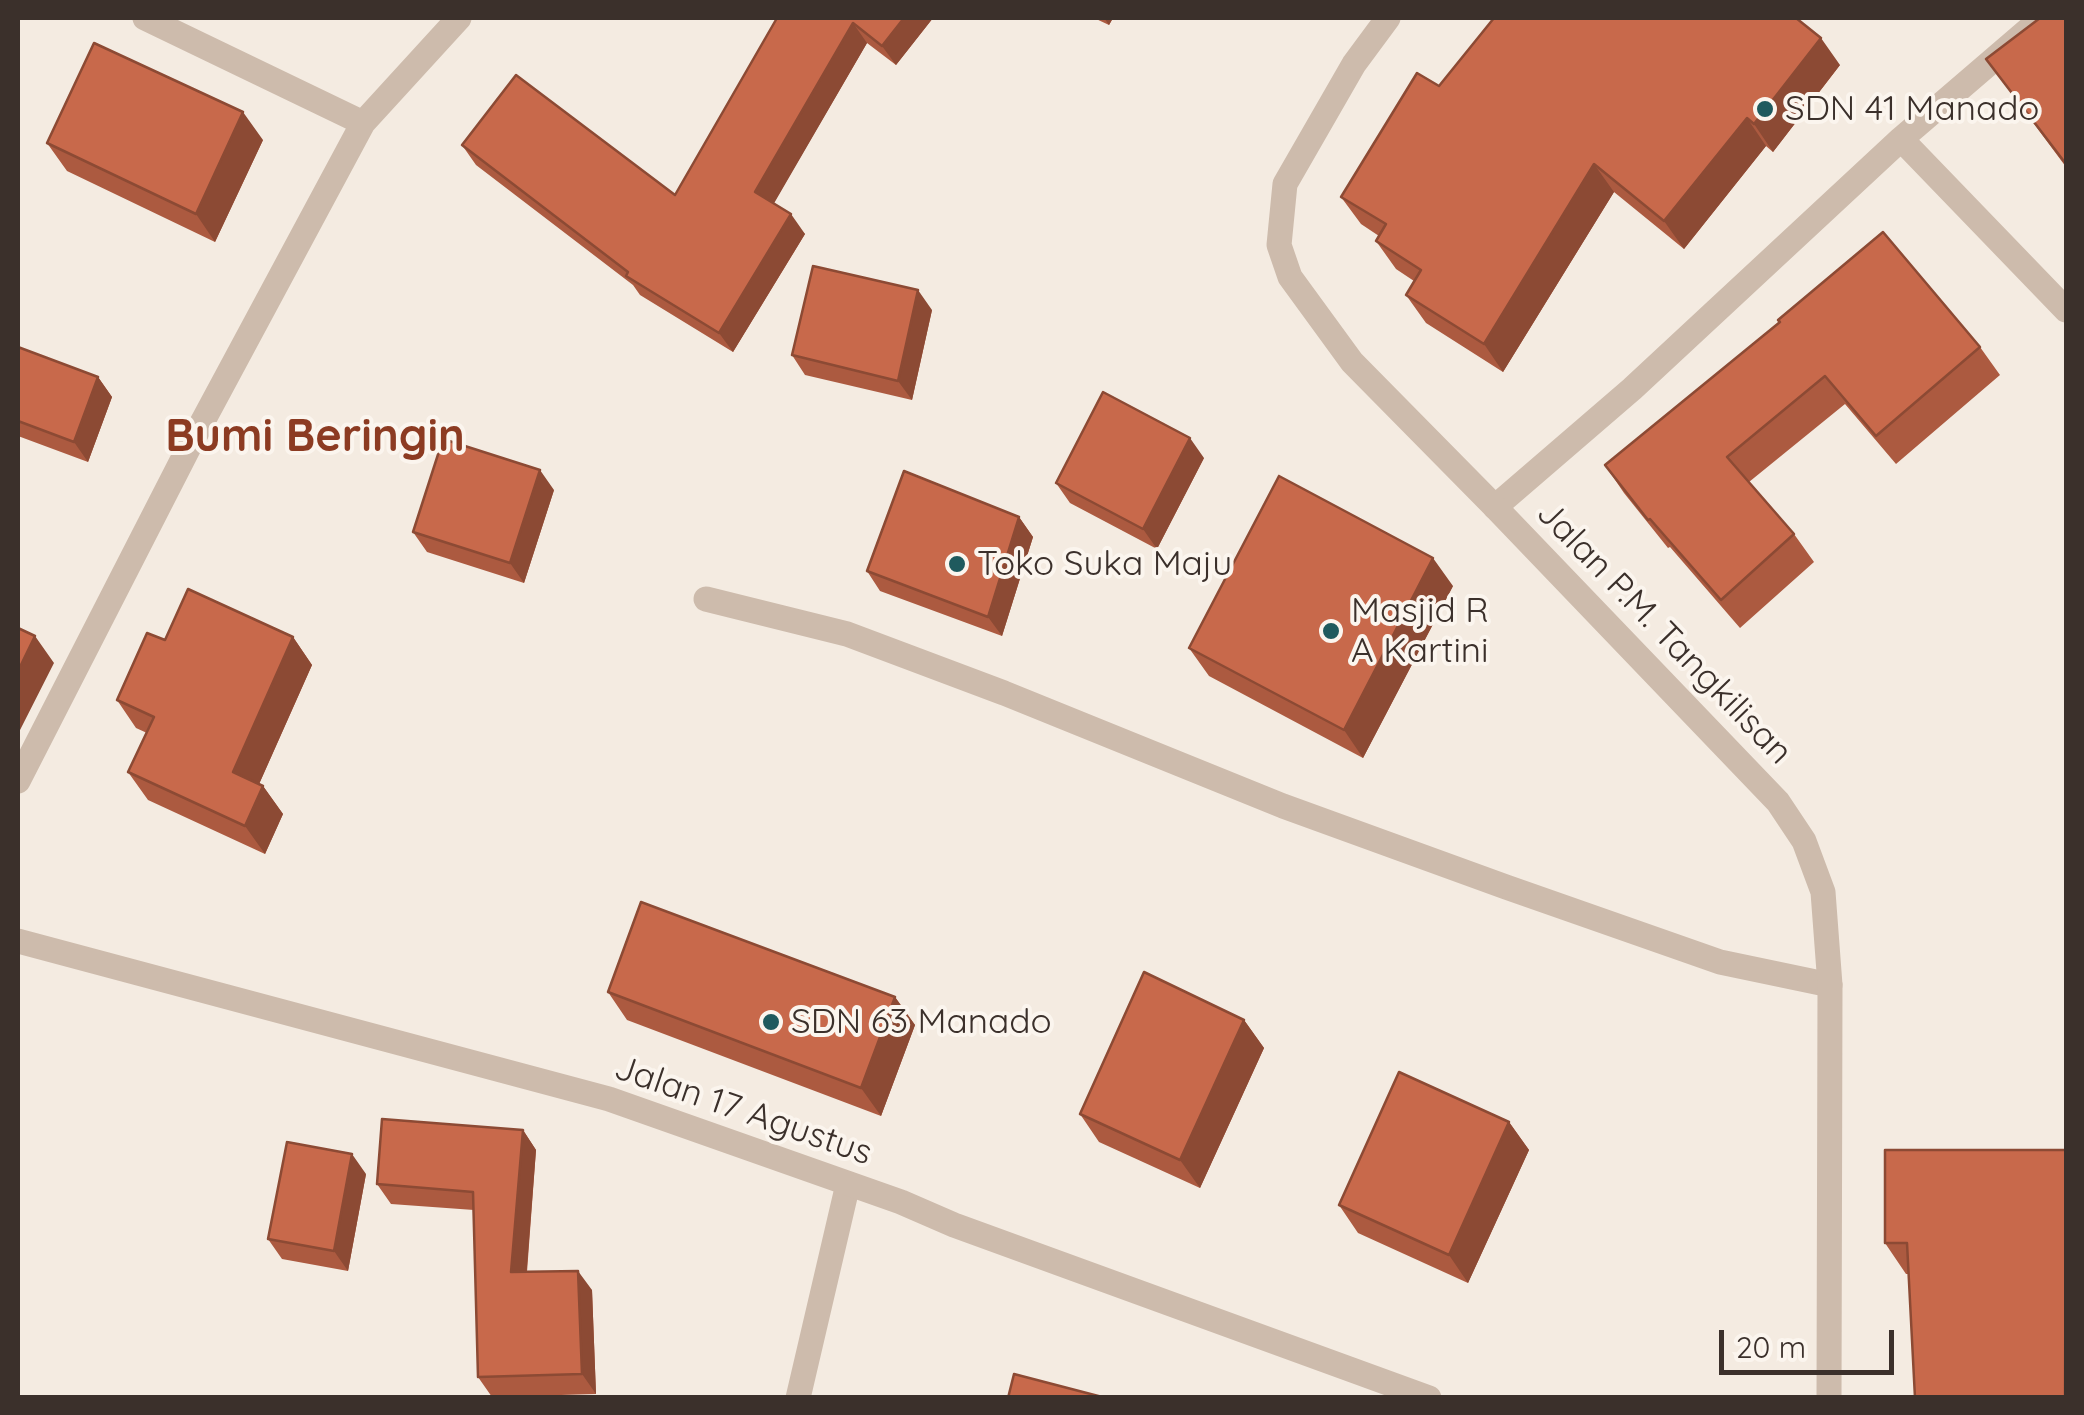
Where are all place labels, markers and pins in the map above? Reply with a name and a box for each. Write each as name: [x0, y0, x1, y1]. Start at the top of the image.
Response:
place label: SDN 41 Manado: [1785, 88, 2040, 130]
marker: SDN 41 Manado: [1754, 98, 1776, 120]
place label: Toko Suka Maju: [977, 543, 1232, 585]
marker: Toko Suka Maju: [946, 553, 968, 575]
place label: Masjid R A Kartini: [1351, 590, 1489, 672]
marker: Masjid R A Kartini: [1320, 620, 1342, 642]
place label: SDN 63 Manado: [791, 1001, 1052, 1043]
marker: SDN 63 Manado: [760, 1011, 782, 1033]

